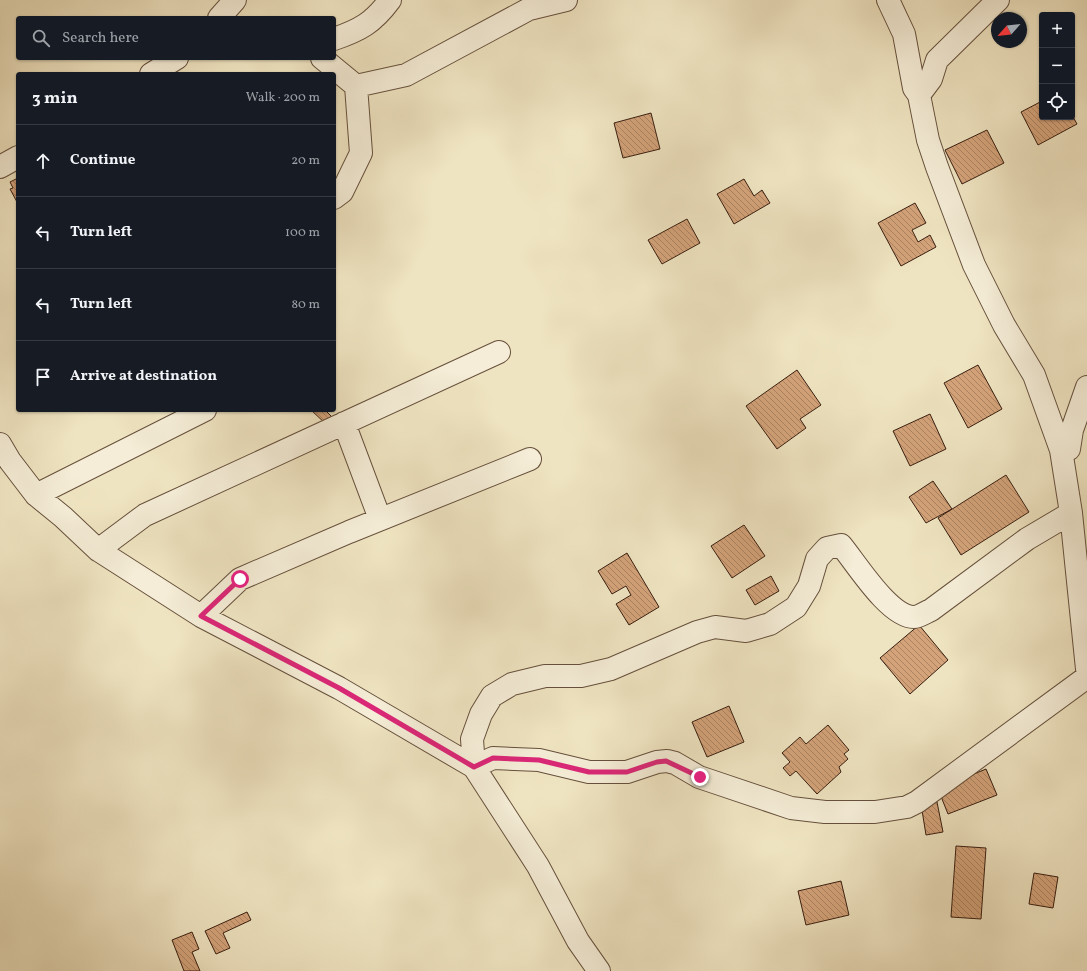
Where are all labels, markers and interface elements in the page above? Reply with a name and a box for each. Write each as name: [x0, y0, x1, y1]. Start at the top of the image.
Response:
north arrow: [991, 12, 1027, 48]
map controls: [1039, 12, 1075, 120]
button: +: [1039, 12, 1075, 48]
search box: [16, 16, 336, 60]
icon: search: [30, 27, 52, 49]
text: Search here: [62, 28, 139, 49]
button: −: [1039, 48, 1075, 84]
button: locate: [1039, 84, 1075, 120]
text: 3 min: [32, 87, 78, 110]
text: Walk · 200 m: [246, 89, 320, 107]
icon: ahead: [32, 150, 54, 172]
text: Continue: [70, 150, 135, 171]
text: 20 m: [291, 152, 320, 170]
icon: left: [32, 222, 54, 244]
text: Turn left: [70, 222, 132, 243]
text: 100 m: [285, 224, 320, 242]
icon: left: [32, 294, 54, 316]
text: Turn left: [70, 294, 132, 315]
text: 80 m: [291, 296, 320, 314]
icon: arrive: [32, 366, 54, 388]
text: Arrive at destination: [70, 366, 217, 387]
route start: [231, 570, 249, 588]
route end: [691, 768, 709, 786]

